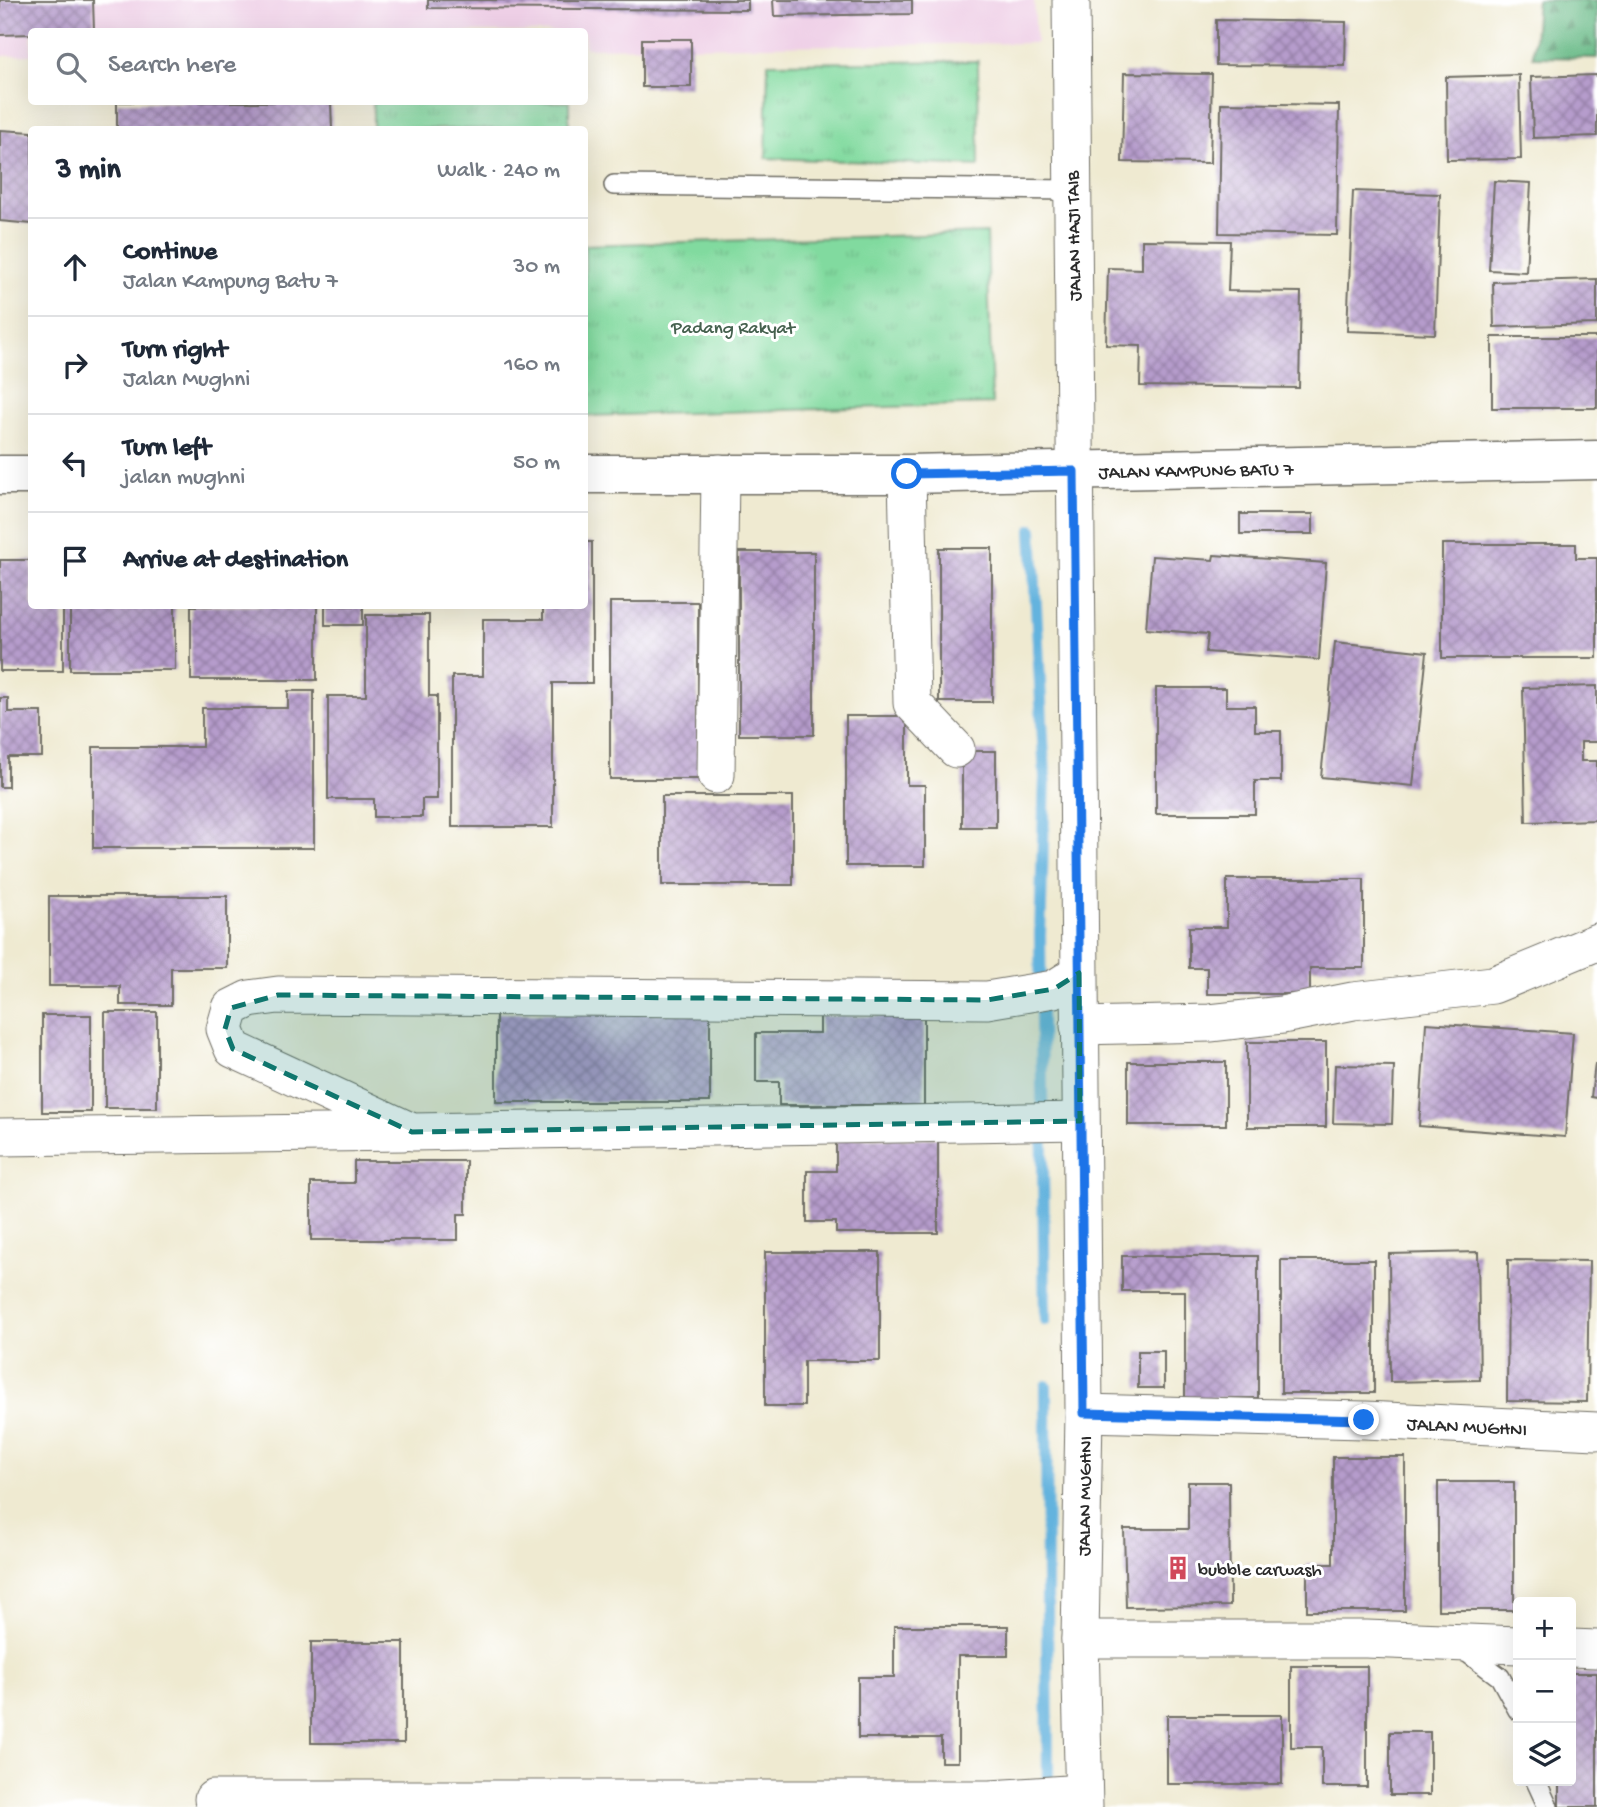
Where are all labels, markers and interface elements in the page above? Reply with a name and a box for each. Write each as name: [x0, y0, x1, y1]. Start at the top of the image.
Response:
search box: [28, 28, 588, 105]
icon: search: [52, 48, 90, 86]
text: Search here: [108, 51, 236, 82]
text: 3 min: [56, 154, 121, 189]
text: Walk · 240 m: [437, 158, 560, 185]
street label: JALAN HAJI TAIB: [1063, 169, 1088, 301]
text: Continue: [123, 238, 217, 269]
icon: ahead: [56, 248, 94, 286]
text: 30 m: [513, 254, 560, 281]
text: Jalan Kampung Batu 7: [123, 269, 338, 296]
park label: Padang Rakyat: [670, 318, 797, 341]
text: Turn right: [123, 336, 227, 367]
icon: right: [56, 346, 94, 384]
text: 160 m: [504, 352, 560, 379]
text: Jalan Mughni: [123, 367, 250, 394]
text: Turn left: [123, 434, 211, 465]
icon: left: [56, 444, 94, 482]
text: 50 m: [513, 450, 560, 477]
route start: [891, 458, 922, 489]
street label: JALAN KAMPUNG BATU 7: [1098, 459, 1295, 486]
text: jalan mughni: [123, 465, 245, 492]
icon: arrive: [56, 542, 94, 580]
text: Arrive at destination: [123, 546, 348, 577]
route end: [1348, 1404, 1379, 1435]
street label: JALAN MUGHNI: [1406, 1414, 1527, 1443]
street label: JALAN MUGHNI: [1074, 1436, 1099, 1556]
building icon: bubble carwash: [1164, 1554, 1192, 1582]
place label: bubble carwash: [1198, 1560, 1322, 1583]
map controls: [1513, 1597, 1576, 1786]
button: +: [1513, 1597, 1576, 1660]
button: −: [1513, 1660, 1576, 1723]
button: layers: [1513, 1723, 1576, 1786]

